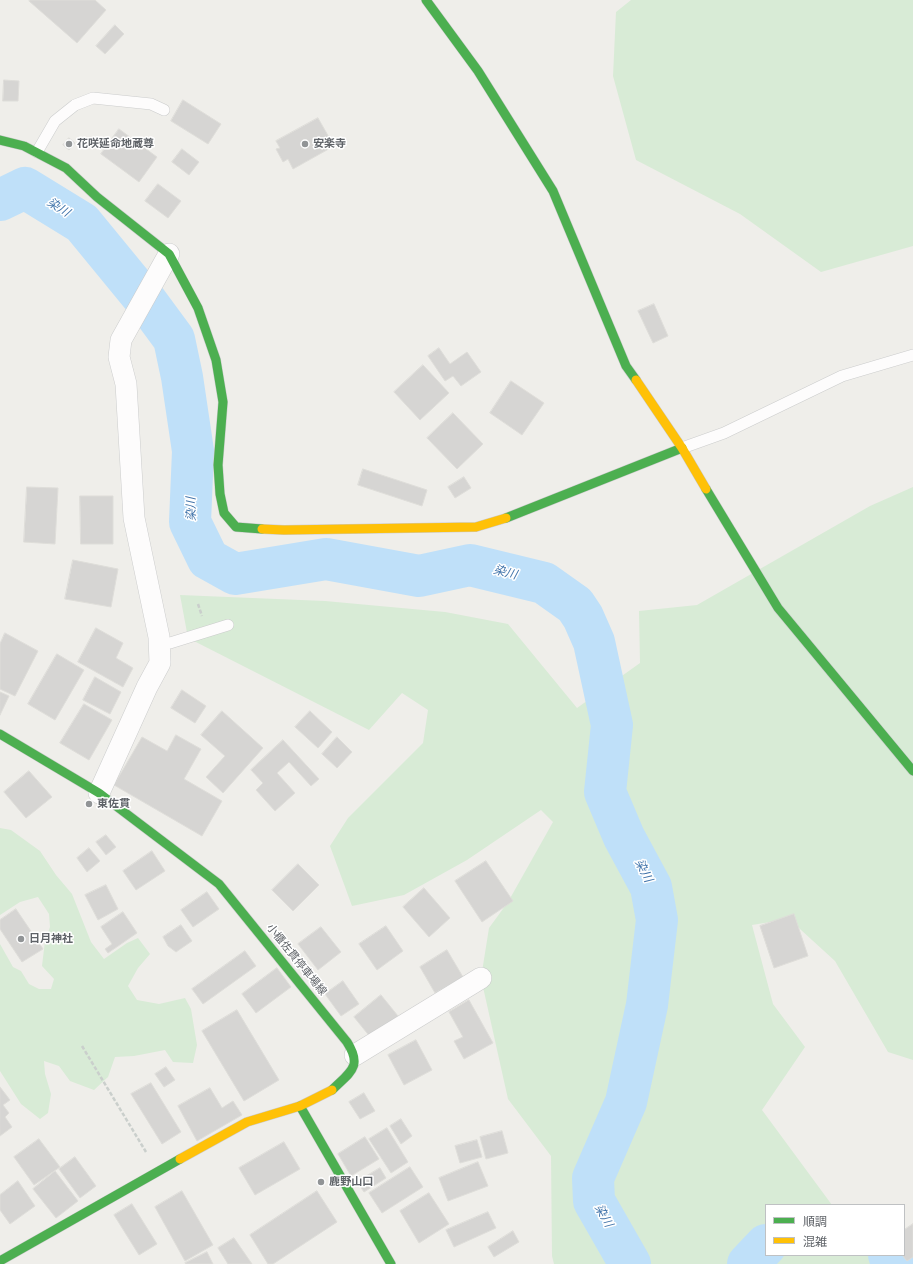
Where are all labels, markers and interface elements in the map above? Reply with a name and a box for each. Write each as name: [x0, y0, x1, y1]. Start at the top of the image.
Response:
place label: 花咲延命地蔵尊: [77, 137, 154, 151]
place label: 安楽寺: [313, 137, 346, 151]
marker: 花咲延命地蔵尊: [64, 139, 74, 149]
marker: 安楽寺: [300, 139, 310, 149]
water label: 染川: [44, 196, 72, 220]
water label: 染川: [185, 497, 199, 521]
water label: 染川: [492, 563, 518, 583]
place label: 東佐貫: [97, 797, 130, 811]
marker: 東佐貫: [84, 799, 94, 809]
water label: 染川: [631, 857, 655, 885]
street label: 小櫃佐貫停車場線: [263, 922, 329, 998]
place label: 日月神社: [29, 932, 73, 946]
marker: 日月神社: [16, 934, 26, 944]
place label: 鹿野山口: [329, 1175, 373, 1189]
marker: 鹿野山口: [316, 1177, 326, 1187]
water label: 染川: [591, 1202, 615, 1230]
legend: [765, 1204, 905, 1256]
text: 順調: [803, 1215, 827, 1229]
text: 混雑: [803, 1235, 827, 1249]

